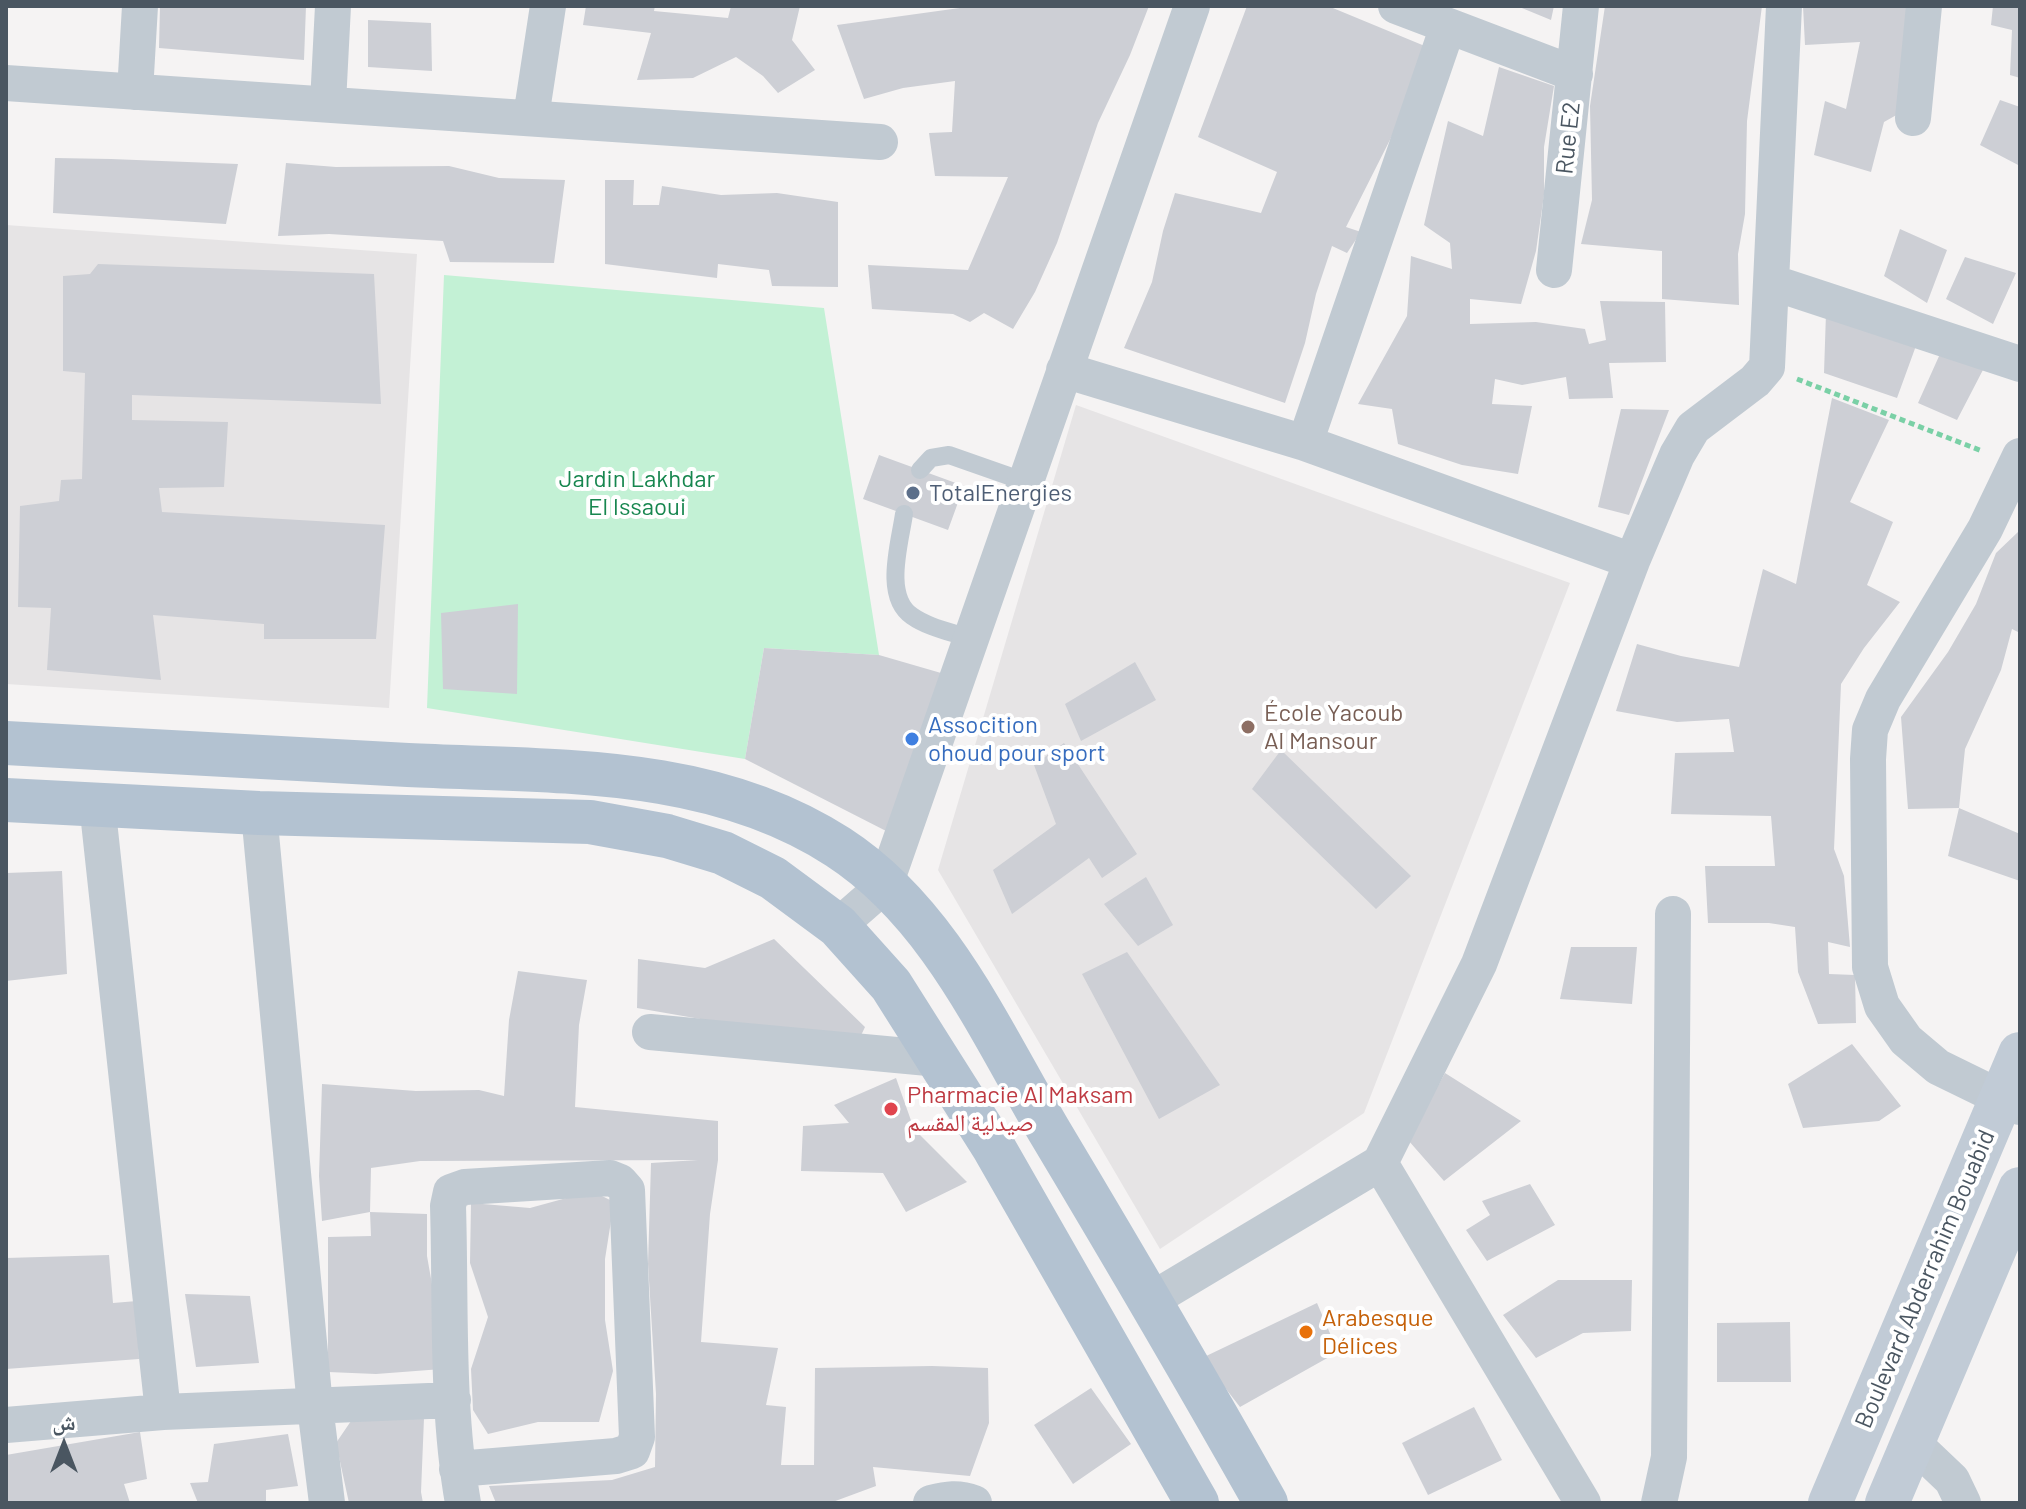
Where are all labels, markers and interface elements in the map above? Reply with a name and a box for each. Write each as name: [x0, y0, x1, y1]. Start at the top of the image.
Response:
street label: Rue E2: [1550, 100, 1586, 176]
park label: Jardin Lakhdar El Issaoui: [559, 465, 715, 521]
place label: TotalEnergies: [929, 479, 1072, 507]
marker: TotalEnergies: [904, 484, 922, 502]
place label: École Yacoub Al Mansour: [1264, 699, 1403, 755]
place label: Assocition ohoud pour sport: [928, 711, 1106, 767]
marker: École Yacoub Al Mansour: [1239, 718, 1257, 736]
marker: Assocition ohoud pour sport: [903, 730, 921, 748]
place label: Pharmacie Al Maksam صيدلية المقسم: [907, 1081, 1133, 1137]
marker: Pharmacie Al Maksam صيدلية المقسم: [882, 1100, 900, 1118]
street label: Boulevard Abderrahim Bouabid: [1849, 1126, 2001, 1432]
place label: Arabesque Délices: [1322, 1304, 1433, 1360]
marker: Arabesque Délices: [1297, 1323, 1315, 1341]
north arrow: [24, 1405, 104, 1485]
text: ش: [52, 1408, 76, 1434]

